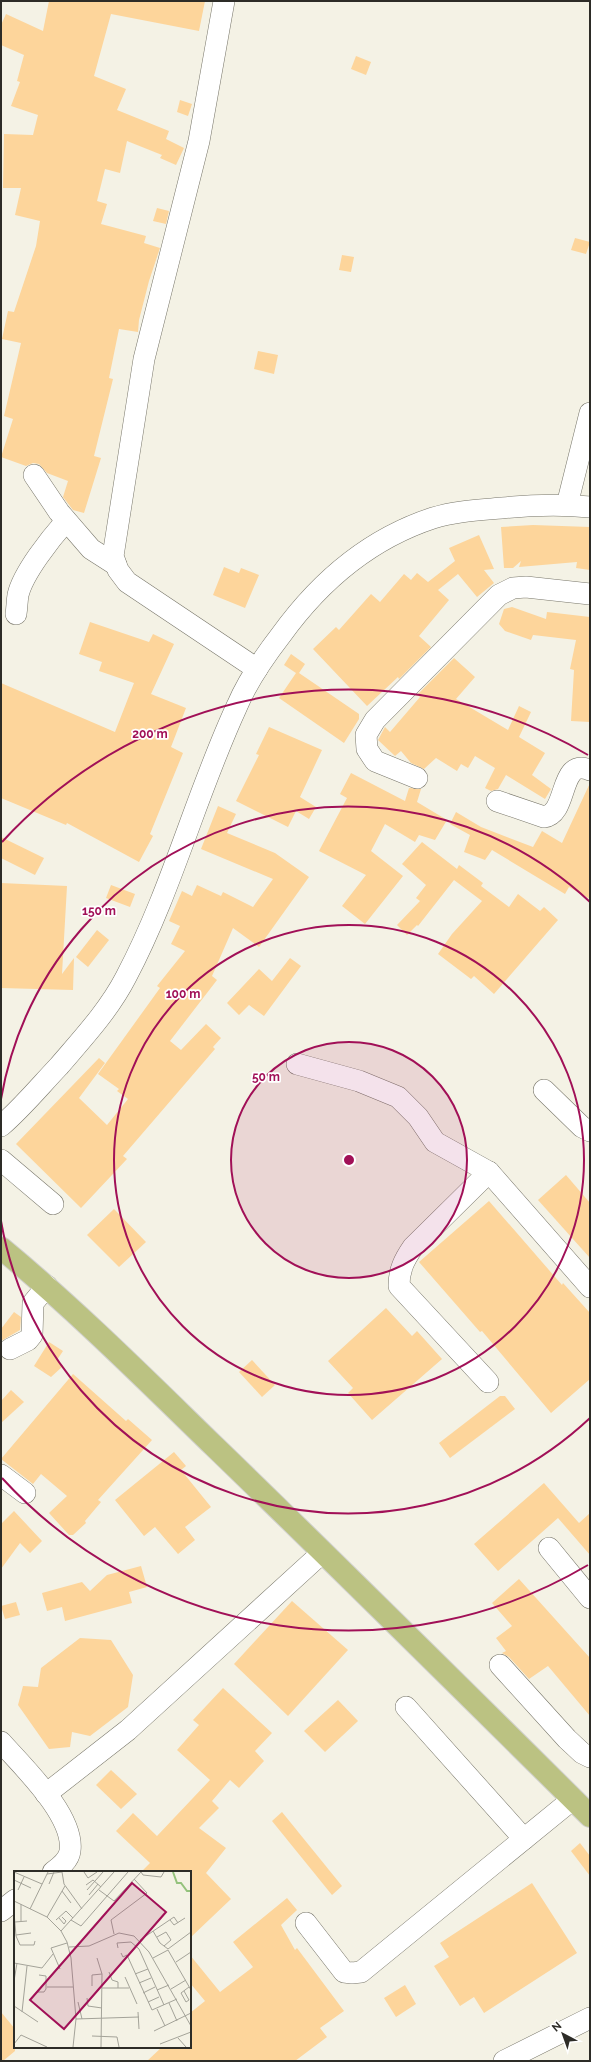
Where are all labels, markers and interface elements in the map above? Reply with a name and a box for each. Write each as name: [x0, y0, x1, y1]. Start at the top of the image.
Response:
text: 200 m: [132, 727, 168, 741]
text: 150 m: [82, 904, 116, 918]
text: 100 m: [166, 987, 200, 1001]
text: 50 m: [252, 1070, 280, 1084]
centre of rings: [342, 1153, 356, 1167]
inset map: [14, 1871, 191, 2048]
north arrow: [543, 2014, 583, 2054]
text: N: [549, 2019, 564, 2034]

